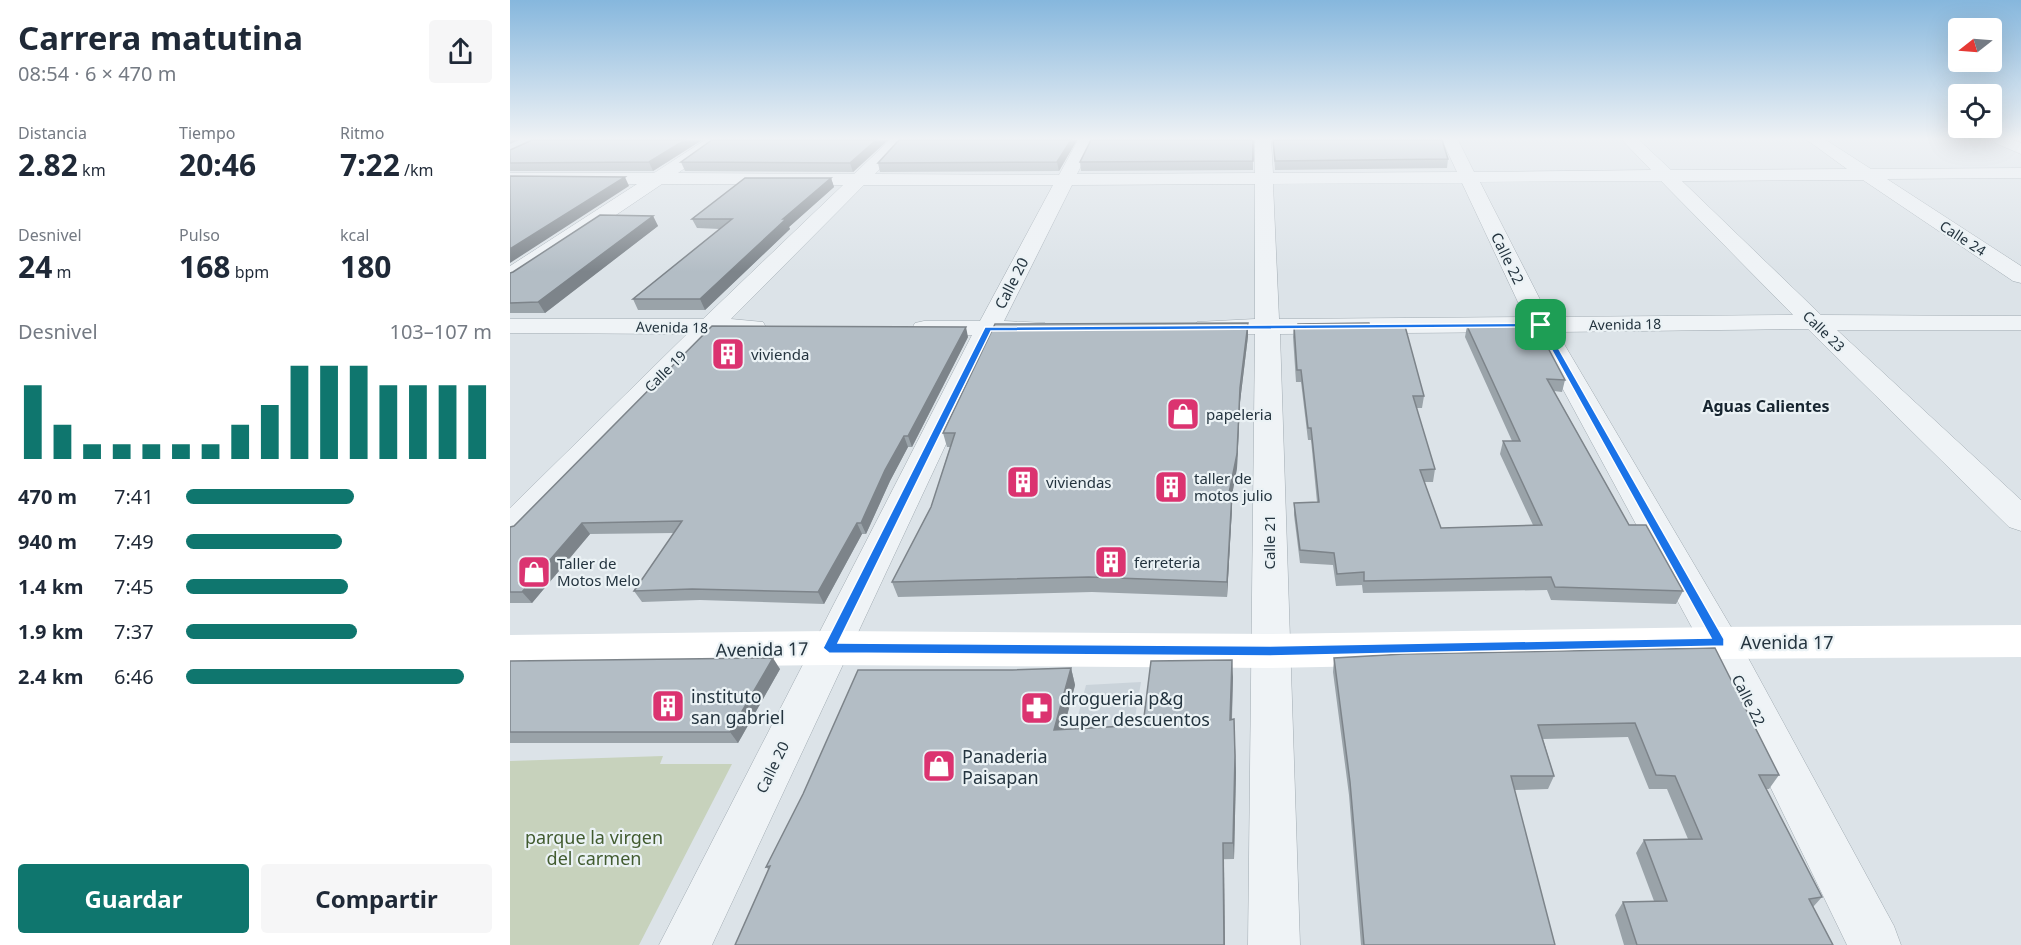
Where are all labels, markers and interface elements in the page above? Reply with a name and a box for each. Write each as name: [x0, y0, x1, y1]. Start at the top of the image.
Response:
text: Carrera matutina: [18, 15, 303, 60]
north arrow: [1948, 18, 2002, 72]
map controls: [1948, 18, 2002, 138]
button: share: [429, 20, 492, 83]
text: 08:54 · 6 × 470 m: [18, 60, 176, 87]
button: locate: [1948, 84, 2002, 138]
text: Distancia: [18, 122, 87, 144]
text: Tiempo: [179, 122, 236, 144]
text: Ritmo: [340, 122, 385, 144]
text: 2.82: [18, 144, 78, 185]
text: 20:46: [179, 144, 256, 185]
text: 7:22: [340, 144, 400, 185]
text: km: [78, 159, 106, 181]
text: /km: [400, 159, 434, 181]
street label: Calle 24: [1936, 216, 1990, 260]
text: Desnivel: [18, 224, 82, 246]
text: Pulso: [179, 224, 220, 246]
text: kcal: [340, 224, 369, 246]
street label: Calle 22: [1487, 229, 1529, 287]
text: 24: [18, 246, 52, 287]
text: 168: [179, 246, 230, 287]
text: 180: [340, 246, 391, 287]
street label: Calle 20: [990, 254, 1032, 312]
text: m: [52, 261, 71, 283]
text: bpm: [230, 261, 269, 283]
pin: [1515, 299, 1566, 350]
street label: Calle 23: [1799, 306, 1849, 356]
icon: arrive: [1524, 308, 1557, 341]
street label: Avenida 18: [1589, 314, 1661, 334]
street label: Avenida 18: [636, 317, 708, 337]
text: Desnivel: [18, 318, 98, 345]
text: 103–107 m: [389, 318, 492, 345]
building icon: vivienda: [710, 336, 746, 372]
place label: vivienda: [751, 344, 809, 364]
street label: Calle 19: [640, 346, 690, 396]
district label: Aguas Calientes: [1702, 395, 1830, 417]
shop icon: papeleria: [1165, 396, 1201, 432]
place label: papeleria: [1206, 404, 1272, 424]
building icon: viviendas: [1005, 464, 1041, 500]
place label: taller de motos julio: [1194, 468, 1273, 505]
building icon: taller de motos julio: [1153, 469, 1189, 505]
place label: viviendas: [1046, 472, 1112, 492]
text: 470 m: [18, 483, 77, 510]
text: 7:41: [114, 483, 154, 510]
street label: Calle 21: [1259, 514, 1279, 570]
text: 940 m: [18, 528, 77, 555]
text: 7:49: [114, 528, 154, 555]
building icon: ferreteria: [1093, 544, 1129, 580]
place label: ferreteria: [1134, 552, 1201, 572]
place label: Taller de Motos Melo: [557, 553, 640, 590]
shop icon: Taller de Motos Melo: [516, 554, 552, 590]
text: 1.4 km: [18, 573, 84, 600]
text: 7:45: [114, 573, 154, 600]
text: 1.9 km: [18, 618, 84, 645]
text: 7:37: [114, 618, 154, 645]
street label: Avenida 17: [1740, 630, 1834, 654]
street label: Avenida 17: [715, 636, 809, 662]
text: 2.4 km: [18, 663, 84, 690]
text: 6:46: [114, 663, 154, 690]
street label: Calle 22: [1728, 671, 1770, 729]
place label: instituto san gabriel: [691, 684, 785, 729]
place label: drogueria p&g super descuentos: [1060, 686, 1210, 731]
building icon: instituto san gabriel: [650, 688, 686, 724]
pharmacy icon: drogueria p&g super descuentos: [1019, 690, 1055, 726]
street label: Calle 20: [751, 738, 793, 796]
place label: Panaderia Paisapan: [962, 744, 1048, 789]
shop icon: Panaderia Paisapan: [921, 748, 957, 784]
park label: parque la virgen del carmen: [525, 825, 663, 870]
button: Guardar: [18, 864, 249, 933]
button: Compartir: [261, 864, 492, 933]

